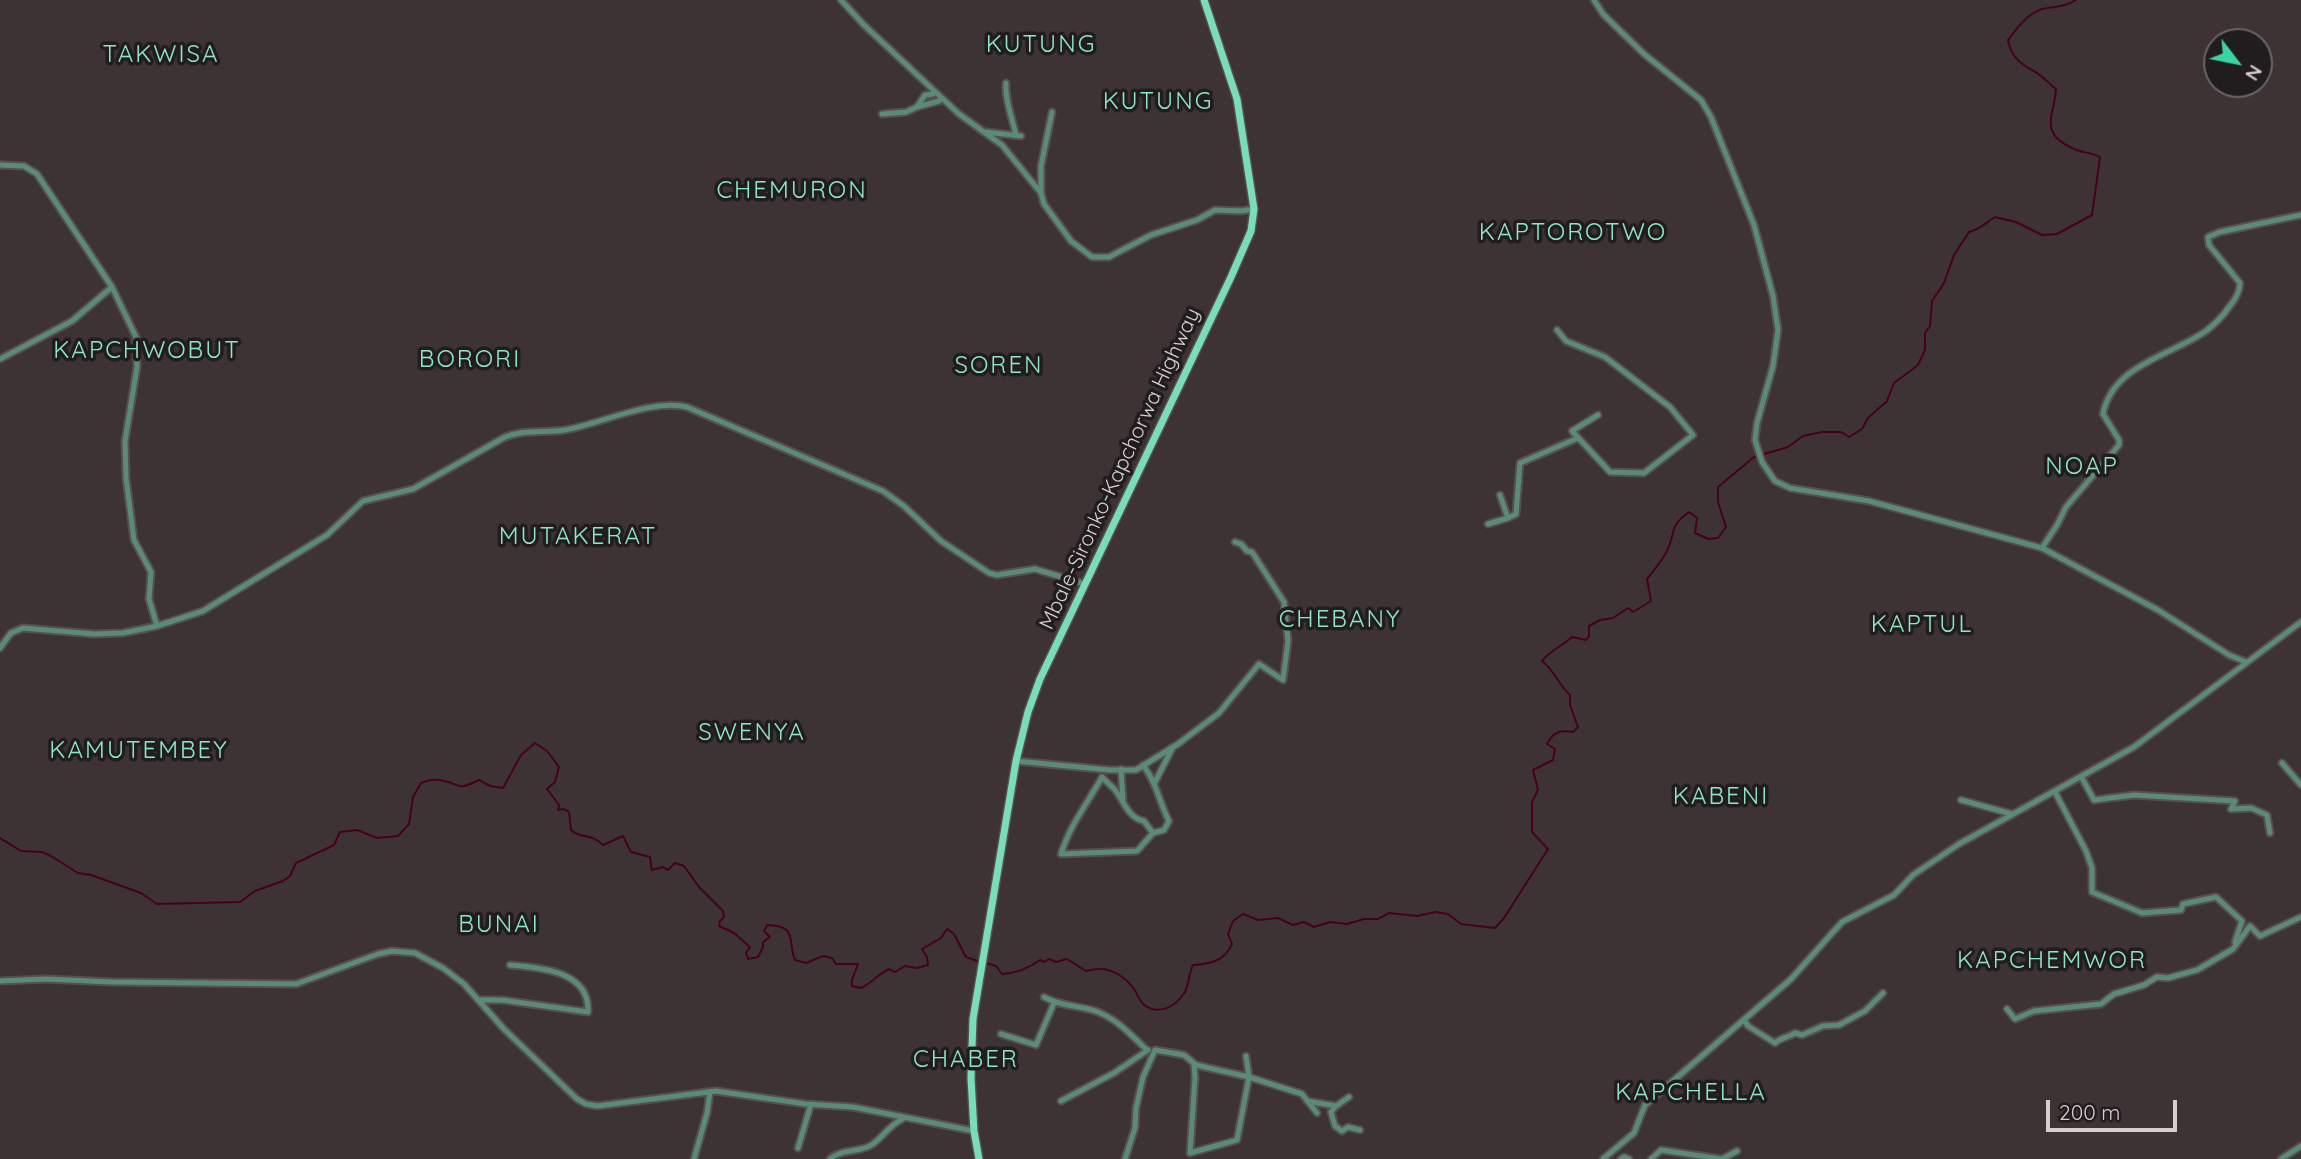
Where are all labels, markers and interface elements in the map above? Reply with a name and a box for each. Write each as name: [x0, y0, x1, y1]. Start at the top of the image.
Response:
north arrow: [2203, 28, 2273, 98]
district label: KUTUNG: [986, 31, 1096, 59]
district label: TAKWISA: [103, 41, 219, 69]
text: N: [2240, 61, 2268, 85]
district label: KUTUNG: [1103, 88, 1213, 116]
district label: CHEMURON: [717, 177, 867, 205]
district label: KAPTOROTWO: [1480, 219, 1666, 247]
street label: Mbale-Sironko-Kapchorwa Highway: [1034, 304, 1206, 634]
district label: KAPCHWOBUT: [54, 337, 240, 365]
district label: BORORI: [420, 346, 520, 374]
district label: SOREN: [955, 352, 1043, 380]
district label: NOAP: [2046, 453, 2118, 481]
district label: MUTAKERAT: [500, 523, 656, 551]
district label: CHEBANY: [1280, 606, 1400, 634]
district label: KAPTUL: [1872, 611, 1972, 639]
district label: SWENYA: [699, 719, 805, 747]
district label: KAMUTEMBEY: [51, 737, 227, 765]
district label: KABENI: [1674, 783, 1768, 811]
district label: BUNAI: [459, 911, 539, 939]
district label: KAPCHEMWOR: [1958, 947, 2146, 975]
district label: CHABER: [914, 1046, 1018, 1074]
district label: KAPCHELLA: [1616, 1079, 1766, 1107]
scale bar: [2049, 1086, 2180, 1130]
text: 200 m: [2059, 1099, 2121, 1125]

